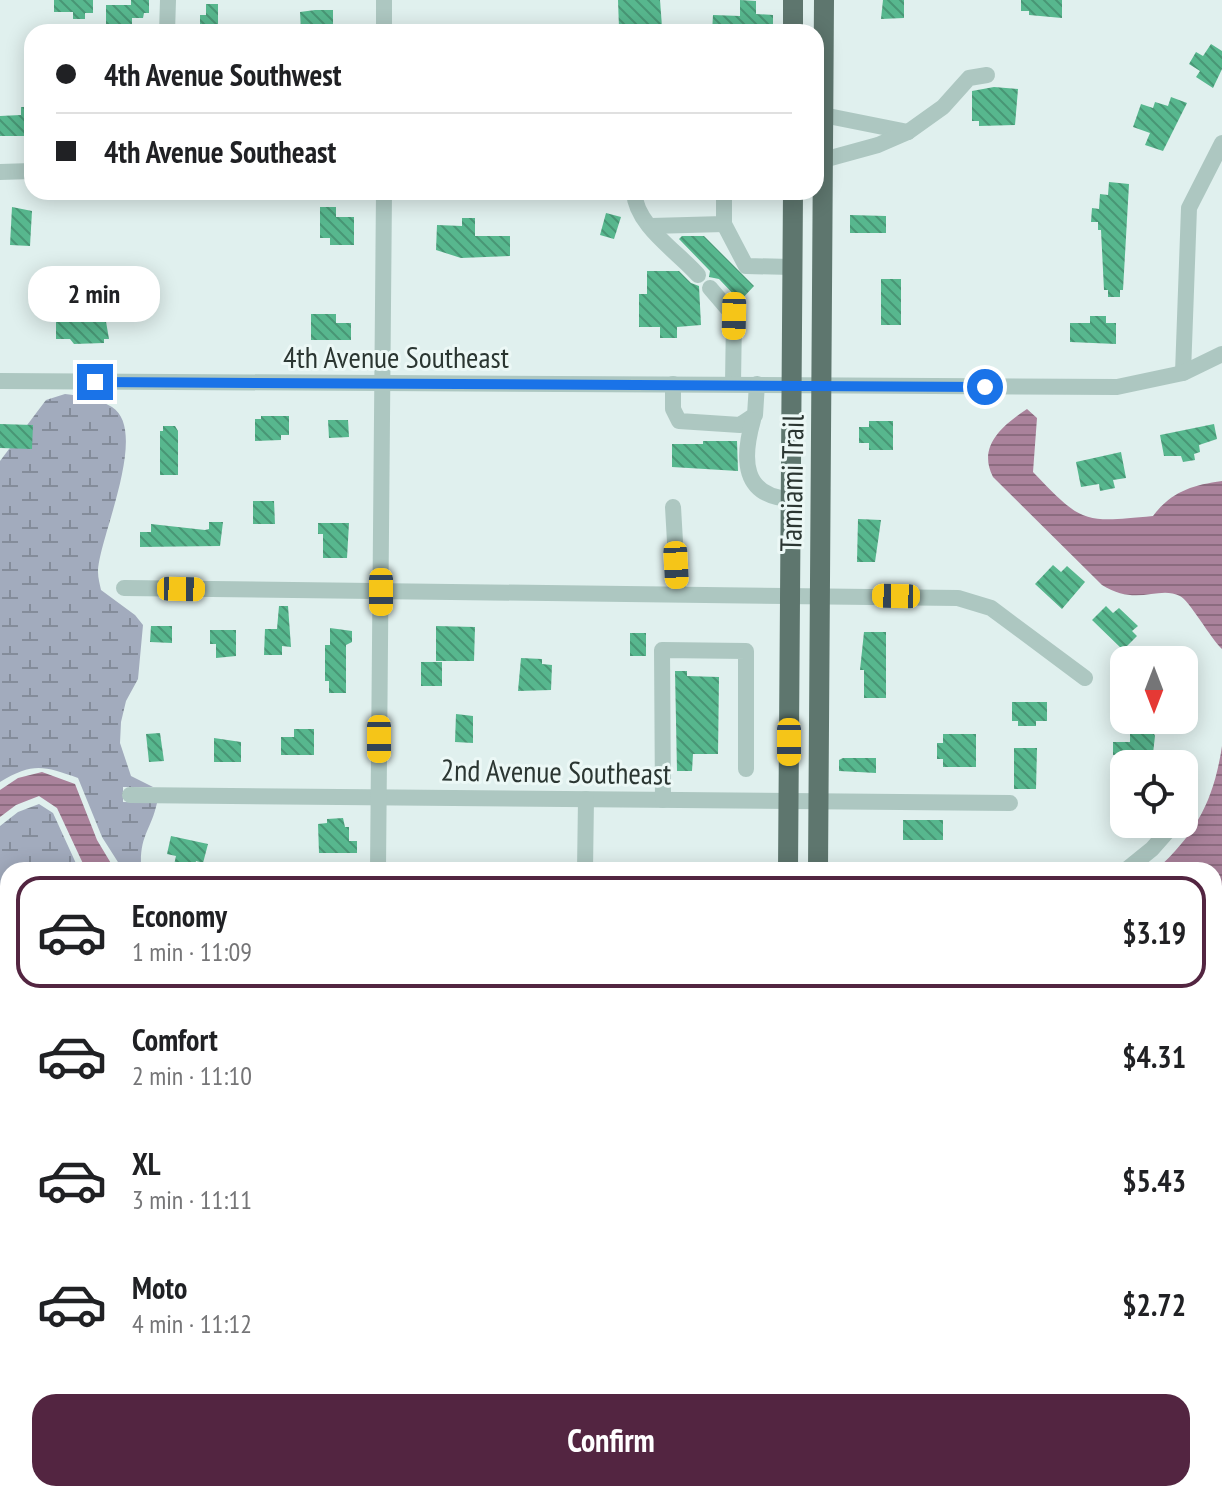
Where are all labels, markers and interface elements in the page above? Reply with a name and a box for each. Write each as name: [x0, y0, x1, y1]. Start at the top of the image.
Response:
text: 4th Avenue Southwest: [104, 55, 342, 94]
text: 4th Avenue Southeast: [104, 132, 336, 171]
callout: 2 min: [29, 266, 161, 322]
text: 2 min: [68, 277, 120, 310]
car: [722, 292, 746, 340]
street label: 4th Avenue Southeast: [283, 337, 510, 376]
route end: [77, 364, 113, 400]
route start: [967, 369, 1003, 405]
street label: Tamiami Trail: [770, 414, 812, 552]
car: [663, 540, 689, 590]
car: [369, 568, 393, 616]
car: [157, 577, 205, 601]
car: [872, 584, 920, 608]
north arrow: [1110, 646, 1198, 734]
map controls: [1110, 646, 1198, 838]
car: [367, 715, 391, 763]
car: [777, 718, 801, 766]
street label: 2nd Avenue Southeast: [440, 749, 672, 793]
button: locate: [1110, 750, 1198, 838]
icon: car: [36, 896, 108, 968]
text: Economy: [132, 896, 227, 935]
text: $3.19: [1122, 913, 1186, 952]
text: 1 min · 11:09: [132, 935, 252, 968]
icon: car: [36, 1020, 108, 1092]
text: Comfort: [132, 1020, 218, 1059]
text: $4.31: [1122, 1037, 1186, 1076]
text: 2 min · 11:10: [132, 1059, 252, 1092]
icon: car: [36, 1144, 108, 1216]
text: XL: [132, 1144, 161, 1183]
text: $5.43: [1122, 1161, 1186, 1200]
text: 3 min · 11:11: [132, 1183, 252, 1216]
icon: car: [36, 1268, 108, 1340]
text: Moto: [132, 1268, 187, 1307]
text: $2.72: [1122, 1285, 1186, 1324]
text: 4 min · 11:12: [132, 1307, 252, 1340]
button: Confirm: [32, 1394, 1190, 1486]

